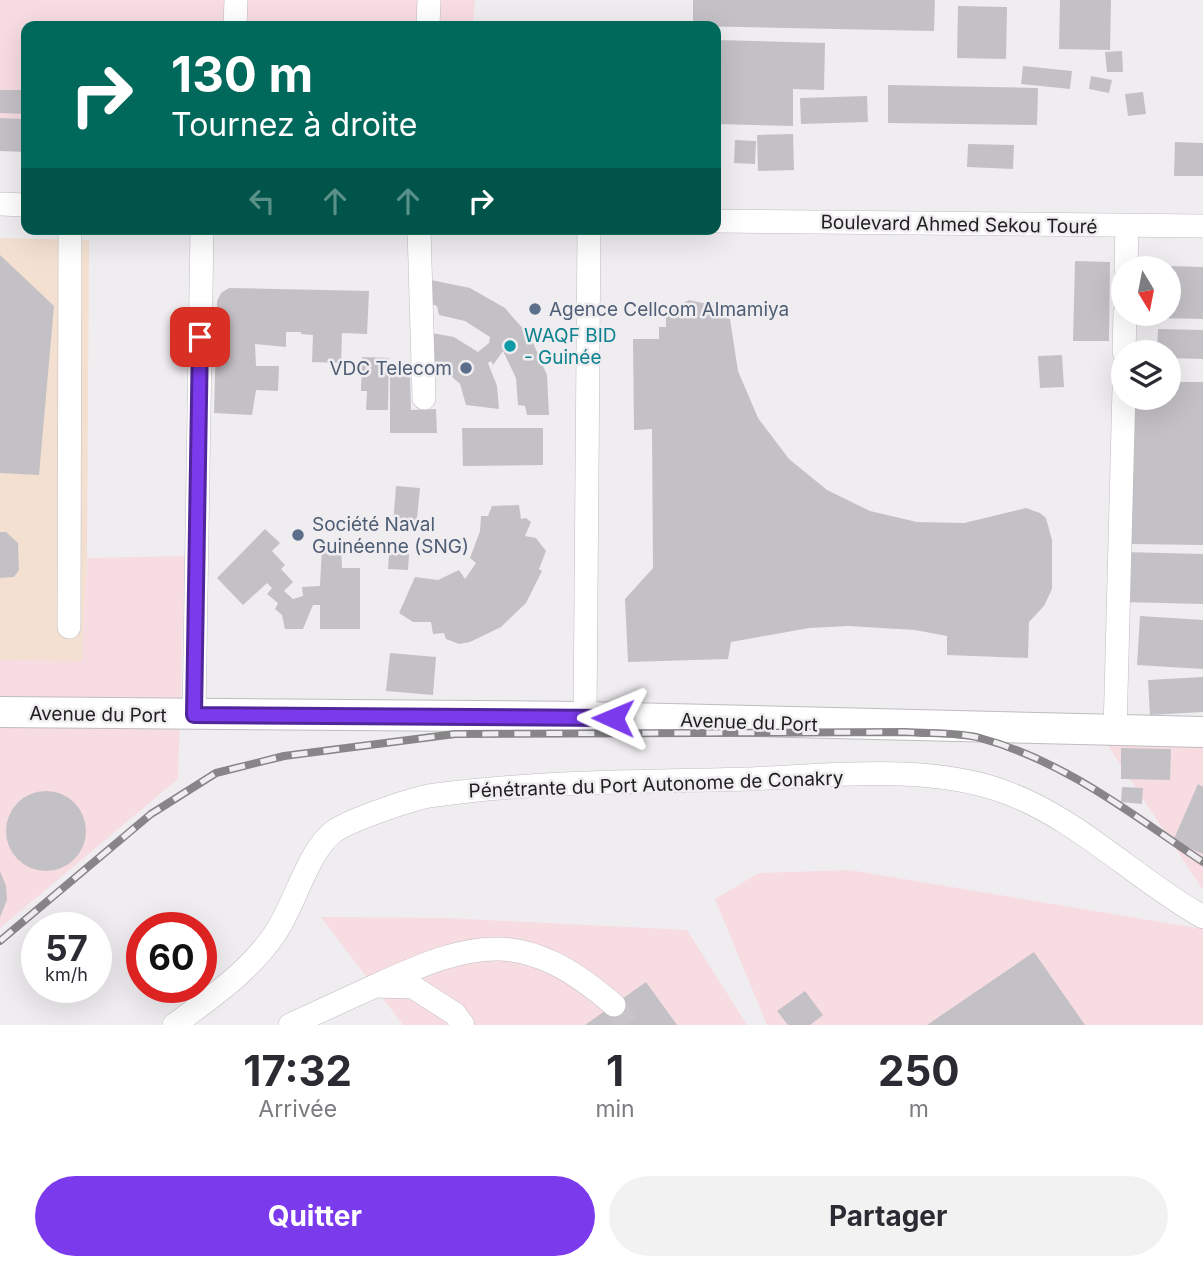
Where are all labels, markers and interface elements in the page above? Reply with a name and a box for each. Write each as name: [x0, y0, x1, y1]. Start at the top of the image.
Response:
text: 130 m: [171, 45, 313, 104]
icon: right: [56, 49, 147, 140]
text: Tournez à droite: [171, 105, 417, 144]
icon: left: [243, 182, 281, 220]
icon: ahead: [316, 182, 354, 220]
icon: ahead: [389, 182, 427, 220]
icon: right: [462, 182, 500, 220]
street label: Boulevard Ahmed Sekou Touré: [820, 211, 1098, 238]
north arrow: [1111, 256, 1181, 326]
map controls: [1111, 256, 1181, 410]
place label: Agence Cellcom Almamiya: [549, 298, 789, 321]
marker: Agence Cellcom Almamiya: [527, 301, 543, 317]
pin: [170, 307, 230, 367]
icon: arrive: [181, 318, 219, 356]
place label: WAQF BID - Guinée: [524, 324, 616, 369]
marker: WAQF BID - Guinée: [502, 338, 518, 354]
button: layers: [1111, 340, 1181, 410]
place label: VDC Telecom: [330, 357, 452, 380]
marker: VDC Telecom: [458, 360, 474, 376]
place label: Société Naval Guinéenne (SNG): [312, 513, 469, 558]
marker: Société Naval Guinéenne (SNG): [290, 527, 306, 543]
position arrow: [576, 681, 650, 755]
street label: Avenue du Port: [29, 702, 167, 727]
street label: Avenue du Port: [680, 709, 818, 736]
street label: Pénétrante du Port Autonome de Conakry: [468, 766, 844, 803]
speed limit sign: 60: [126, 912, 217, 1003]
text: 57: [45, 927, 88, 969]
text: km/h: [45, 964, 88, 985]
text: 17:32: [243, 1045, 352, 1096]
text: 1: [606, 1045, 624, 1096]
text: 250: [878, 1045, 960, 1096]
text: Arrivée: [258, 1095, 337, 1123]
text: min: [595, 1095, 635, 1123]
text: m: [909, 1095, 929, 1123]
button: Quitter: [35, 1176, 595, 1256]
button: Partager: [609, 1176, 1168, 1256]

